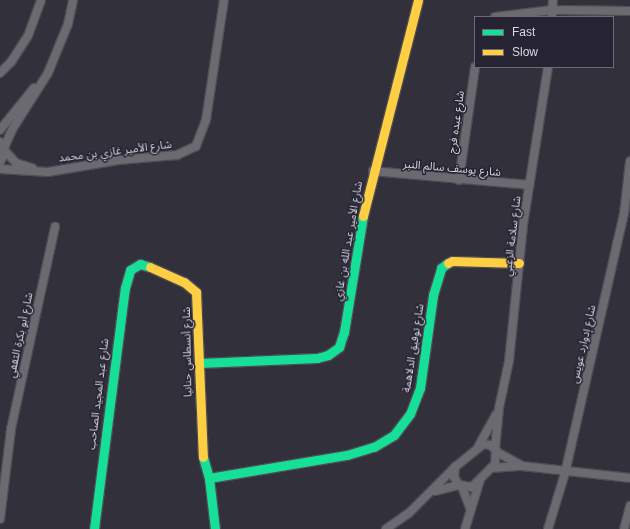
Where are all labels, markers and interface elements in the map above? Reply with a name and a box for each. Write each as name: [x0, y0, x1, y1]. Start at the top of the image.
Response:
legend: [474, 16, 614, 68]
text: Fast: [512, 25, 535, 39]
text: Slow: [512, 45, 538, 59]
street label: شارع عبده فرج: [445, 90, 467, 154]
street label: شارع الأمير غازي بن محمد: [58, 138, 172, 164]
street label: شارع يوسف سالم النبر: [403, 157, 501, 179]
street label: شارع الأمير عبد الله بن غازي: [331, 180, 365, 302]
street label: شارع سلامة الزعبي: [501, 195, 523, 277]
street label: شارع أبو بكرة الثقفي: [5, 291, 35, 379]
street label: شارع توفيق الدلاهمة: [399, 303, 427, 393]
street label: شارع إدوارد عويس: [568, 304, 598, 384]
street label: شارع أنسطاس حنانيا: [180, 307, 194, 397]
street label: شارع عبد المجيد الصاحب: [85, 338, 111, 450]

